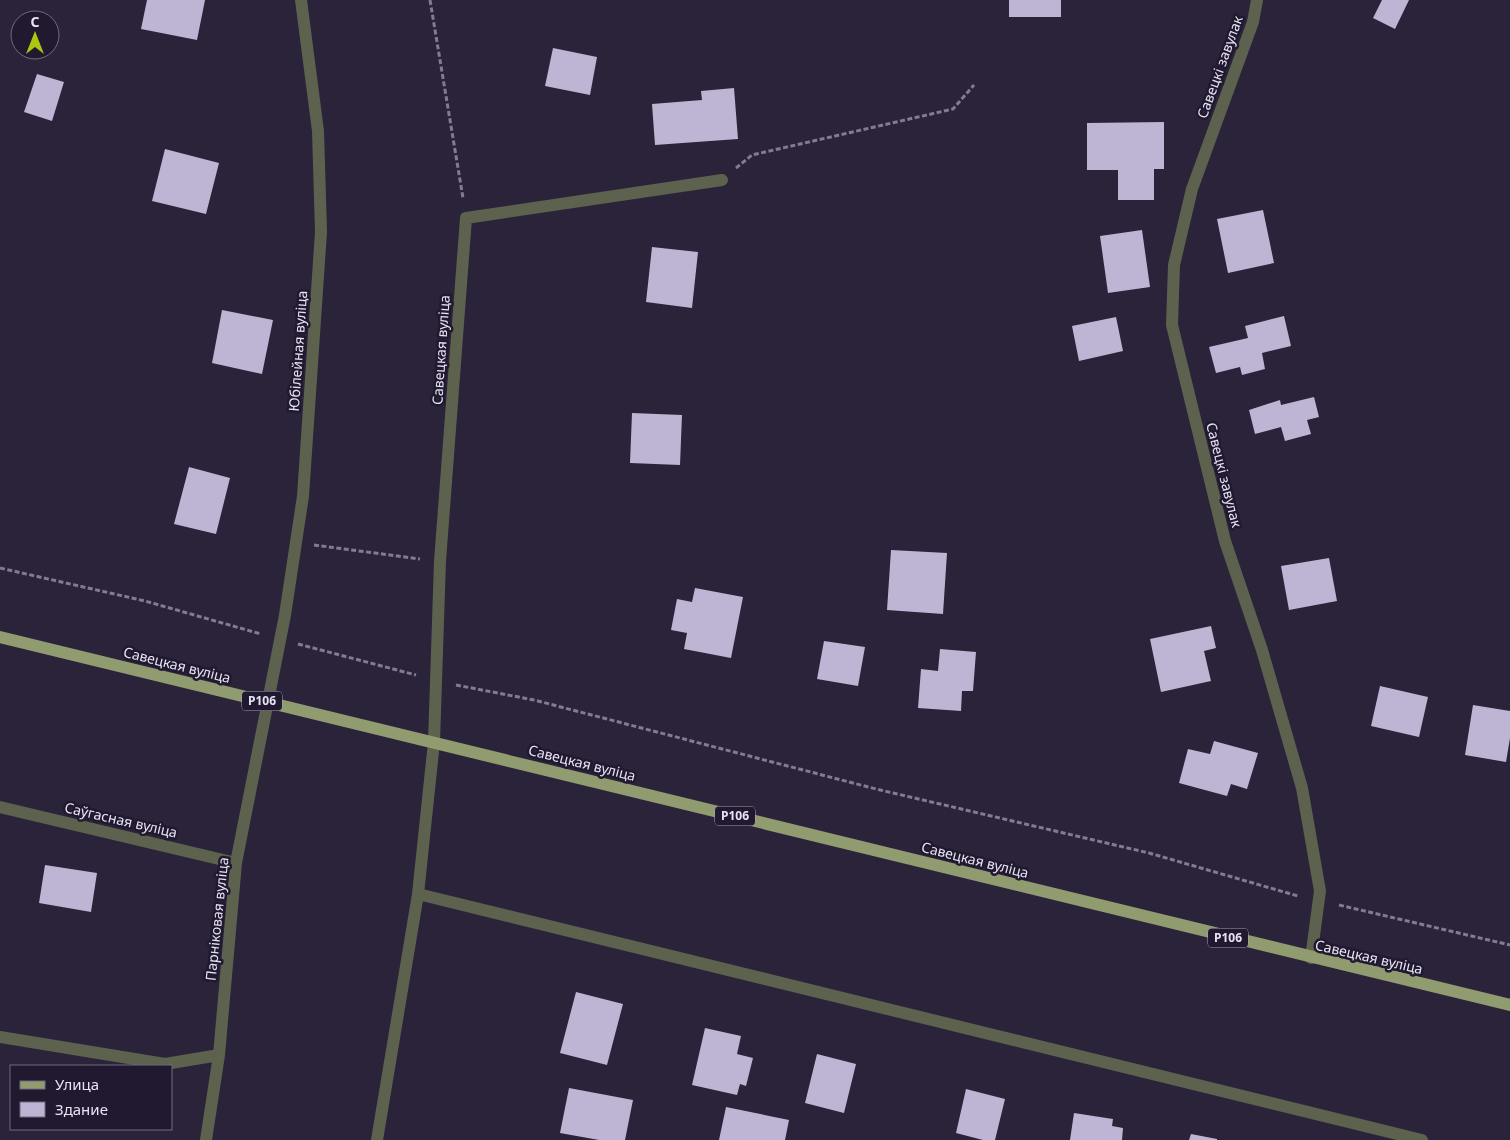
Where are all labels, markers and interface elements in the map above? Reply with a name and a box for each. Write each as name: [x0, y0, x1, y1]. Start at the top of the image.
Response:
north arrow: [10, 10, 60, 60]
text: С: [30, 12, 40, 31]
street label: Савецкі завулак: [1192, 12, 1247, 121]
street label: Юбілейная вуліца: [284, 290, 311, 412]
street label: Савецкая вуліца: [427, 294, 454, 405]
street label: Савецкі завулак: [1202, 420, 1247, 530]
street label: Савецкая вуліца: [121, 642, 233, 687]
road number: Р106: [242, 691, 282, 710]
street label: Савецкая вуліца: [526, 740, 638, 785]
street label: Саўгасная вуліца: [63, 797, 179, 842]
road number: Р106: [715, 806, 755, 826]
street label: Савецкая вуліца: [919, 837, 1031, 882]
street label: Парніковая вуліца: [201, 856, 232, 982]
road number: Р106: [1208, 928, 1248, 948]
street label: Савецкая вуліца: [1313, 935, 1425, 978]
legend: [10, 1065, 172, 1130]
text: Улица: [55, 1074, 99, 1094]
text: Здание: [55, 1099, 108, 1119]

